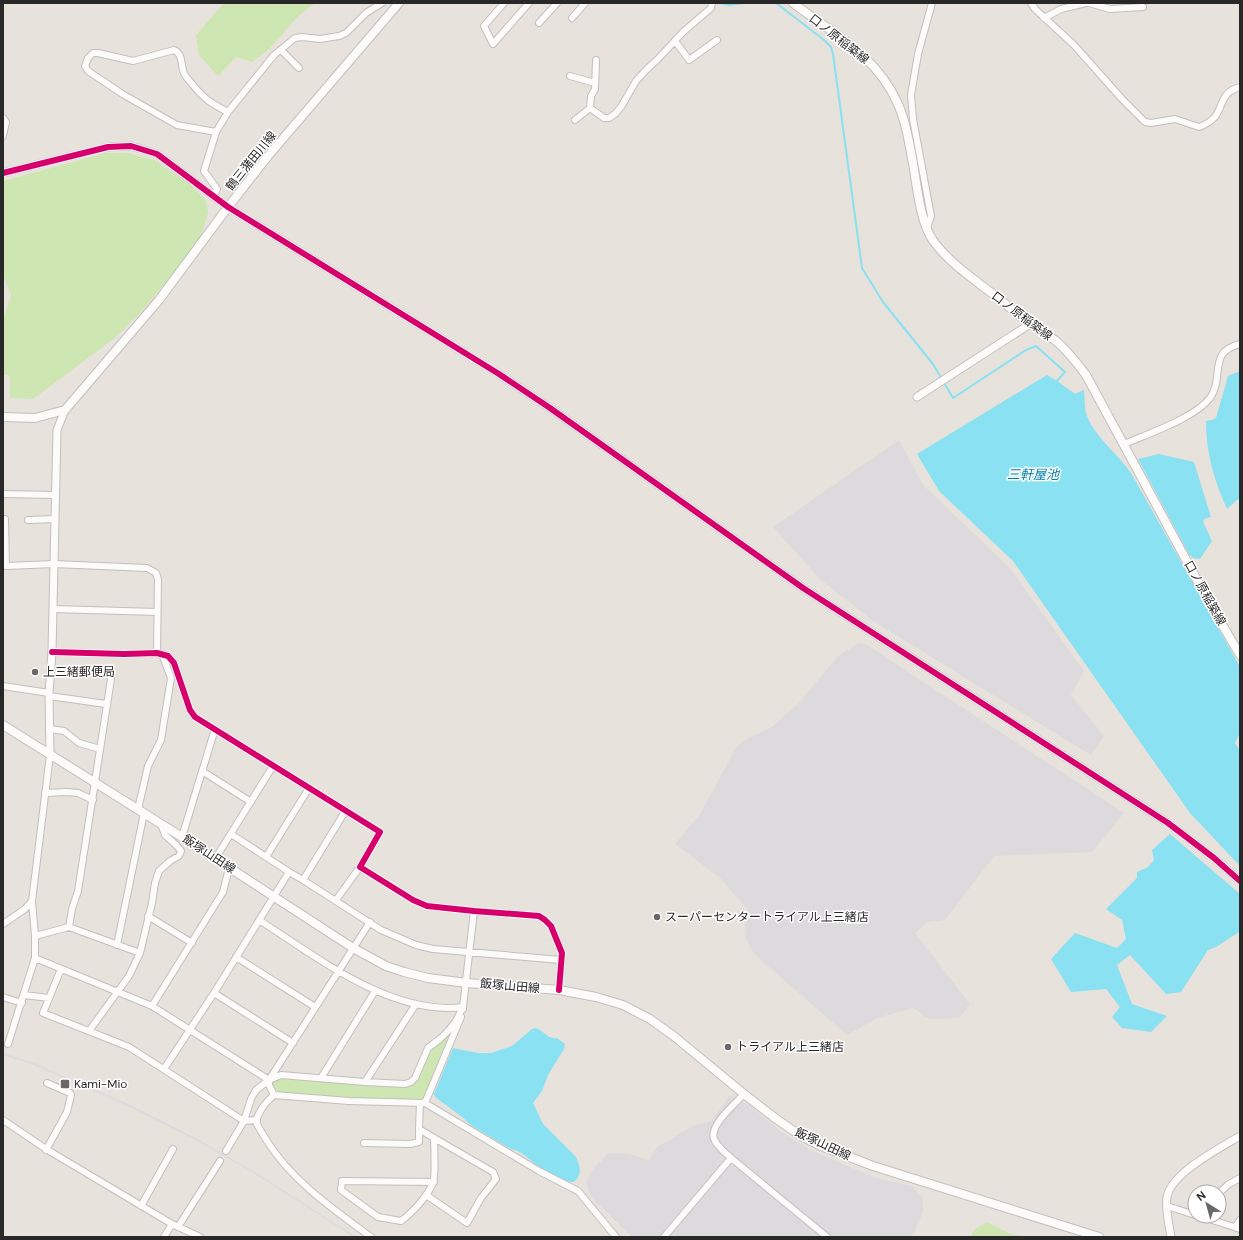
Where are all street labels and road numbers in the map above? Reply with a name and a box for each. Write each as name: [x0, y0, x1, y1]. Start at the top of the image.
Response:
street label: 口ノ原稲築線: [806, 11, 872, 67]
street label: 鶴三潴田川線: [222, 128, 280, 194]
street label: 口ノ原稲築線: [988, 288, 1056, 344]
street label: 口ノ原稲築線: [1181, 558, 1229, 628]
street label: 飯塚山田線: [179, 831, 239, 877]
street label: 飯塚山田線: [479, 975, 541, 997]
street label: 飯塚山田線: [792, 1124, 854, 1164]

